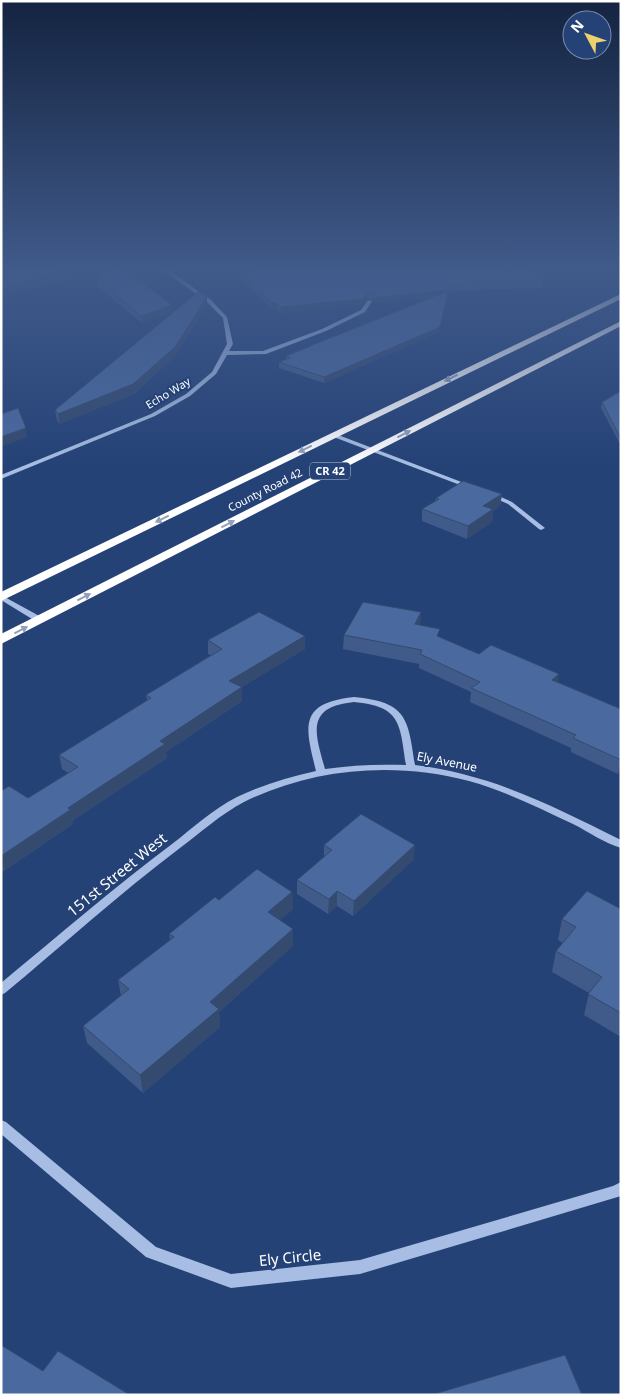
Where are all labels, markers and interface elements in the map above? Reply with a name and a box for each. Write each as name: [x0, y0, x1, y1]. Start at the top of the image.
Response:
north arrow: [562, 10, 612, 60]
text: N: [566, 16, 588, 37]
street label: Echo Way: [143, 373, 193, 412]
one-way arrow: [444, 374, 458, 382]
one-way arrow: [397, 430, 411, 438]
one-way arrow: [298, 445, 312, 453]
road number: CR 42: [310, 462, 350, 480]
street label: County Road 42: [225, 464, 305, 515]
one-way arrow: [154, 515, 169, 523]
one-way arrow: [221, 520, 235, 528]
one-way arrow: [76, 593, 91, 601]
one-way arrow: [13, 626, 28, 634]
street label: Ely Avenue: [415, 747, 479, 776]
street label: 151st Street West: [62, 827, 171, 921]
street label: Ely Circle: [258, 1244, 322, 1270]

